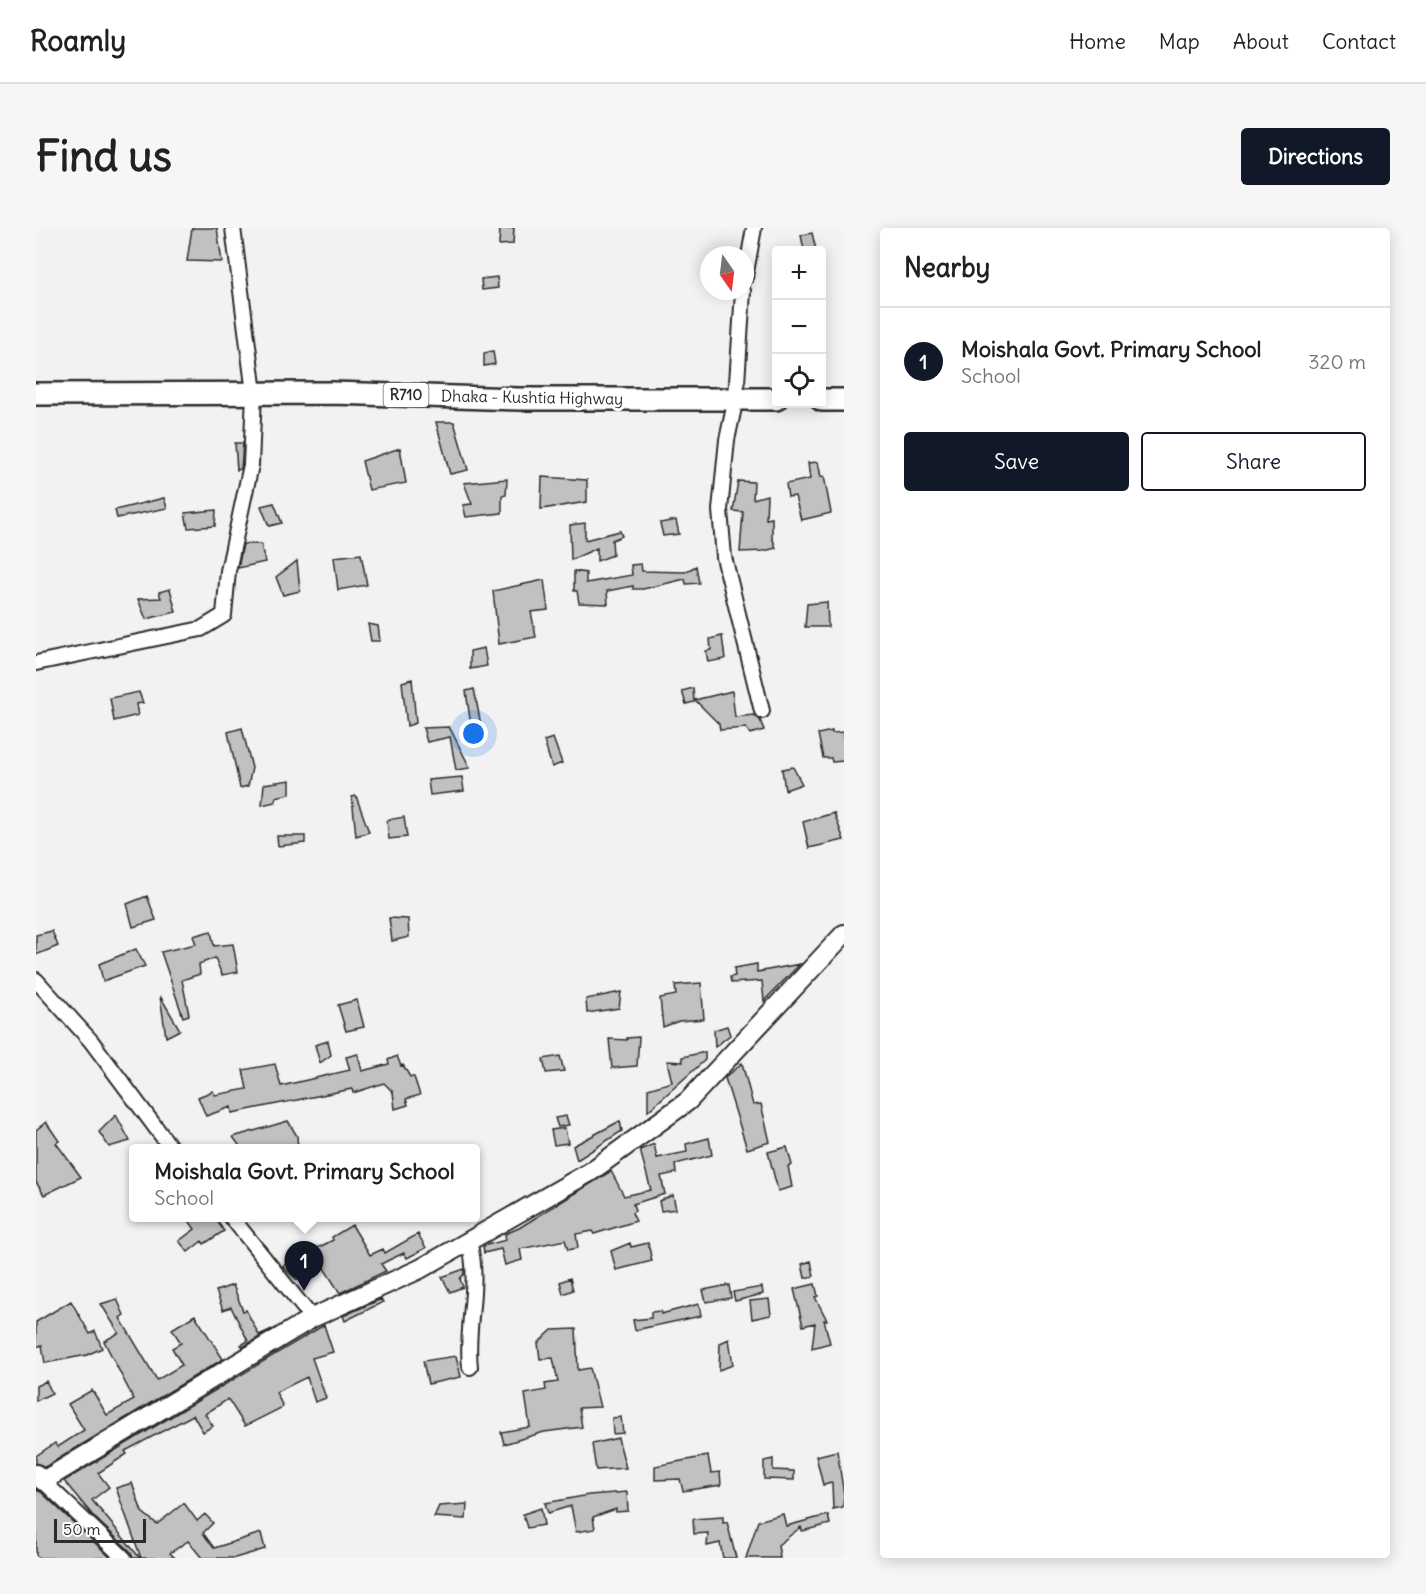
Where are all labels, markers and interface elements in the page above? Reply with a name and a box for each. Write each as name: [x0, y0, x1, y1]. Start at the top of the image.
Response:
text: Roamly: [30, 23, 126, 59]
text: Home: [1069, 28, 1126, 55]
text: Map: [1159, 28, 1200, 55]
text: About: [1233, 28, 1289, 55]
text: Contact: [1322, 28, 1396, 55]
button: Directions: [1241, 128, 1390, 185]
text: Find us: [36, 130, 172, 182]
north arrow: [700, 246, 754, 300]
map controls: [772, 246, 826, 408]
button: +: [772, 246, 826, 300]
text: Nearby: [904, 251, 990, 284]
button: −: [772, 300, 826, 354]
text: Moishala Govt. Primary School: [961, 335, 1262, 363]
text: 1: [920, 349, 927, 374]
text: 320 m: [1308, 349, 1366, 374]
button: locate: [772, 354, 826, 408]
text: School: [961, 363, 1021, 388]
road number: R710: [384, 383, 428, 407]
street label: Dhaka - Kushtia Highway: [441, 385, 623, 409]
button: Save: [904, 432, 1129, 491]
button: Share: [1141, 432, 1366, 491]
your location: [459, 719, 488, 748]
popup: [129, 1144, 480, 1222]
text: Moishala Govt. Primary School: [154, 1157, 455, 1185]
text: School: [154, 1185, 214, 1210]
pin: 1: [284, 1242, 324, 1291]
scale bar: [54, 1516, 146, 1544]
text: 50 m: [63, 1519, 101, 1539]

